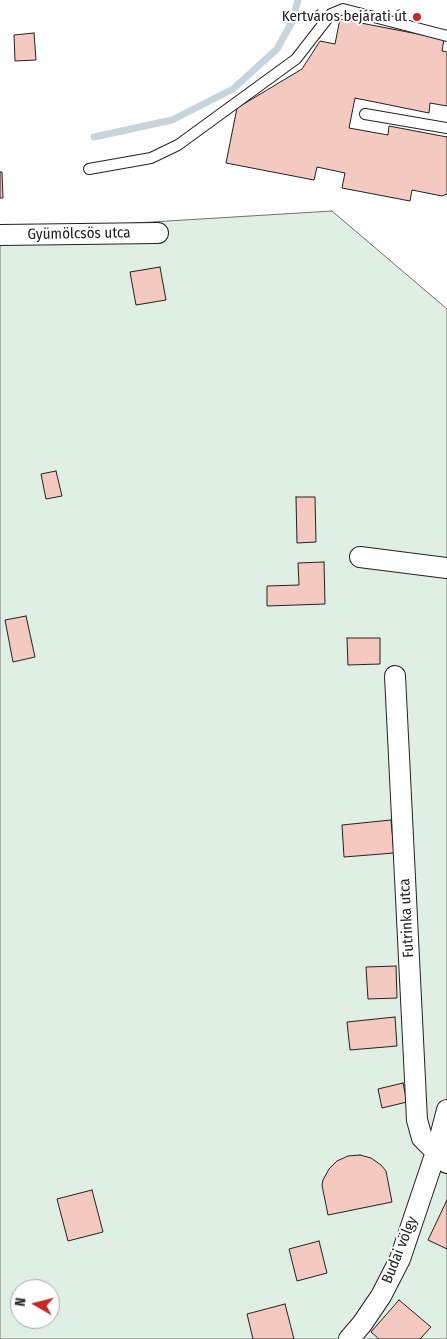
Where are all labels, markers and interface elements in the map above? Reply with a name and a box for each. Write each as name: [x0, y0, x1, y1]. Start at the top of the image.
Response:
place label: Kertváros bejárati út: [282, 8, 407, 26]
marker: Kertváros bejárati út: [411, 11, 423, 23]
street label: Gyümölcsös utca: [27, 224, 131, 244]
street label: Futrinka utca: [396, 878, 418, 958]
street label: Budai völgy: [378, 1214, 422, 1286]
north arrow: [10, 1279, 60, 1329]
text: N: [12, 1297, 30, 1307]

